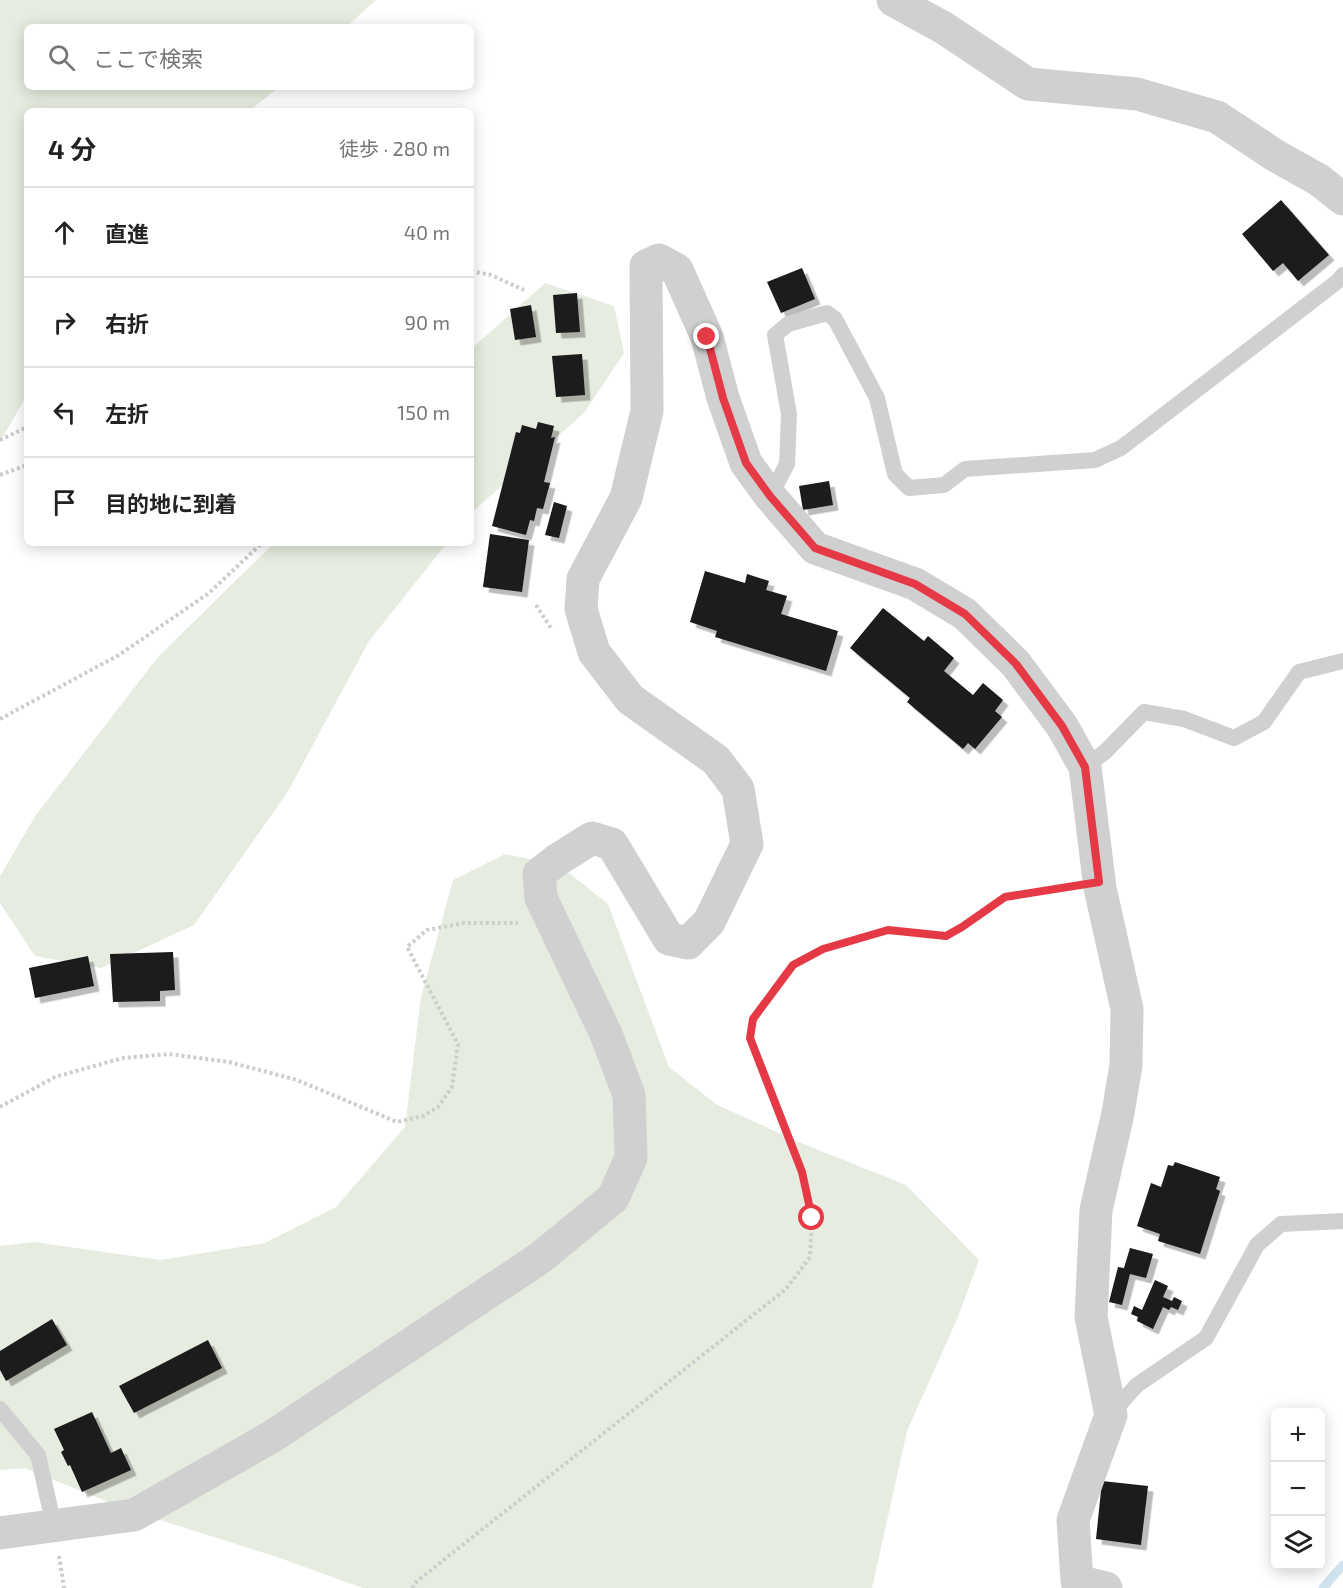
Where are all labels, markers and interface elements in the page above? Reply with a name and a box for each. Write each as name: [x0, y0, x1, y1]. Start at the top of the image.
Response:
search box: [24, 24, 474, 90]
icon: search: [45, 41, 78, 74]
text: ここで検索: [93, 45, 203, 71]
text: 4 分: [48, 133, 96, 164]
text: 徒歩 · 280 m: [339, 136, 450, 160]
icon: ahead: [48, 216, 81, 249]
text: 直進: [105, 220, 149, 246]
text: 40 m: [404, 220, 450, 244]
icon: right: [48, 306, 81, 339]
text: 右折: [105, 310, 149, 336]
text: 90 m: [405, 310, 450, 334]
route end: [693, 323, 719, 349]
icon: left: [48, 396, 81, 429]
text: 左折: [105, 400, 149, 426]
text: 150 m: [397, 400, 450, 424]
icon: arrive: [48, 486, 81, 519]
text: 目的地に到着: [105, 490, 237, 516]
route start: [798, 1204, 824, 1230]
map controls: [1271, 1408, 1325, 1570]
button: +: [1271, 1408, 1325, 1462]
button: −: [1271, 1462, 1325, 1516]
button: layers: [1271, 1516, 1325, 1570]

